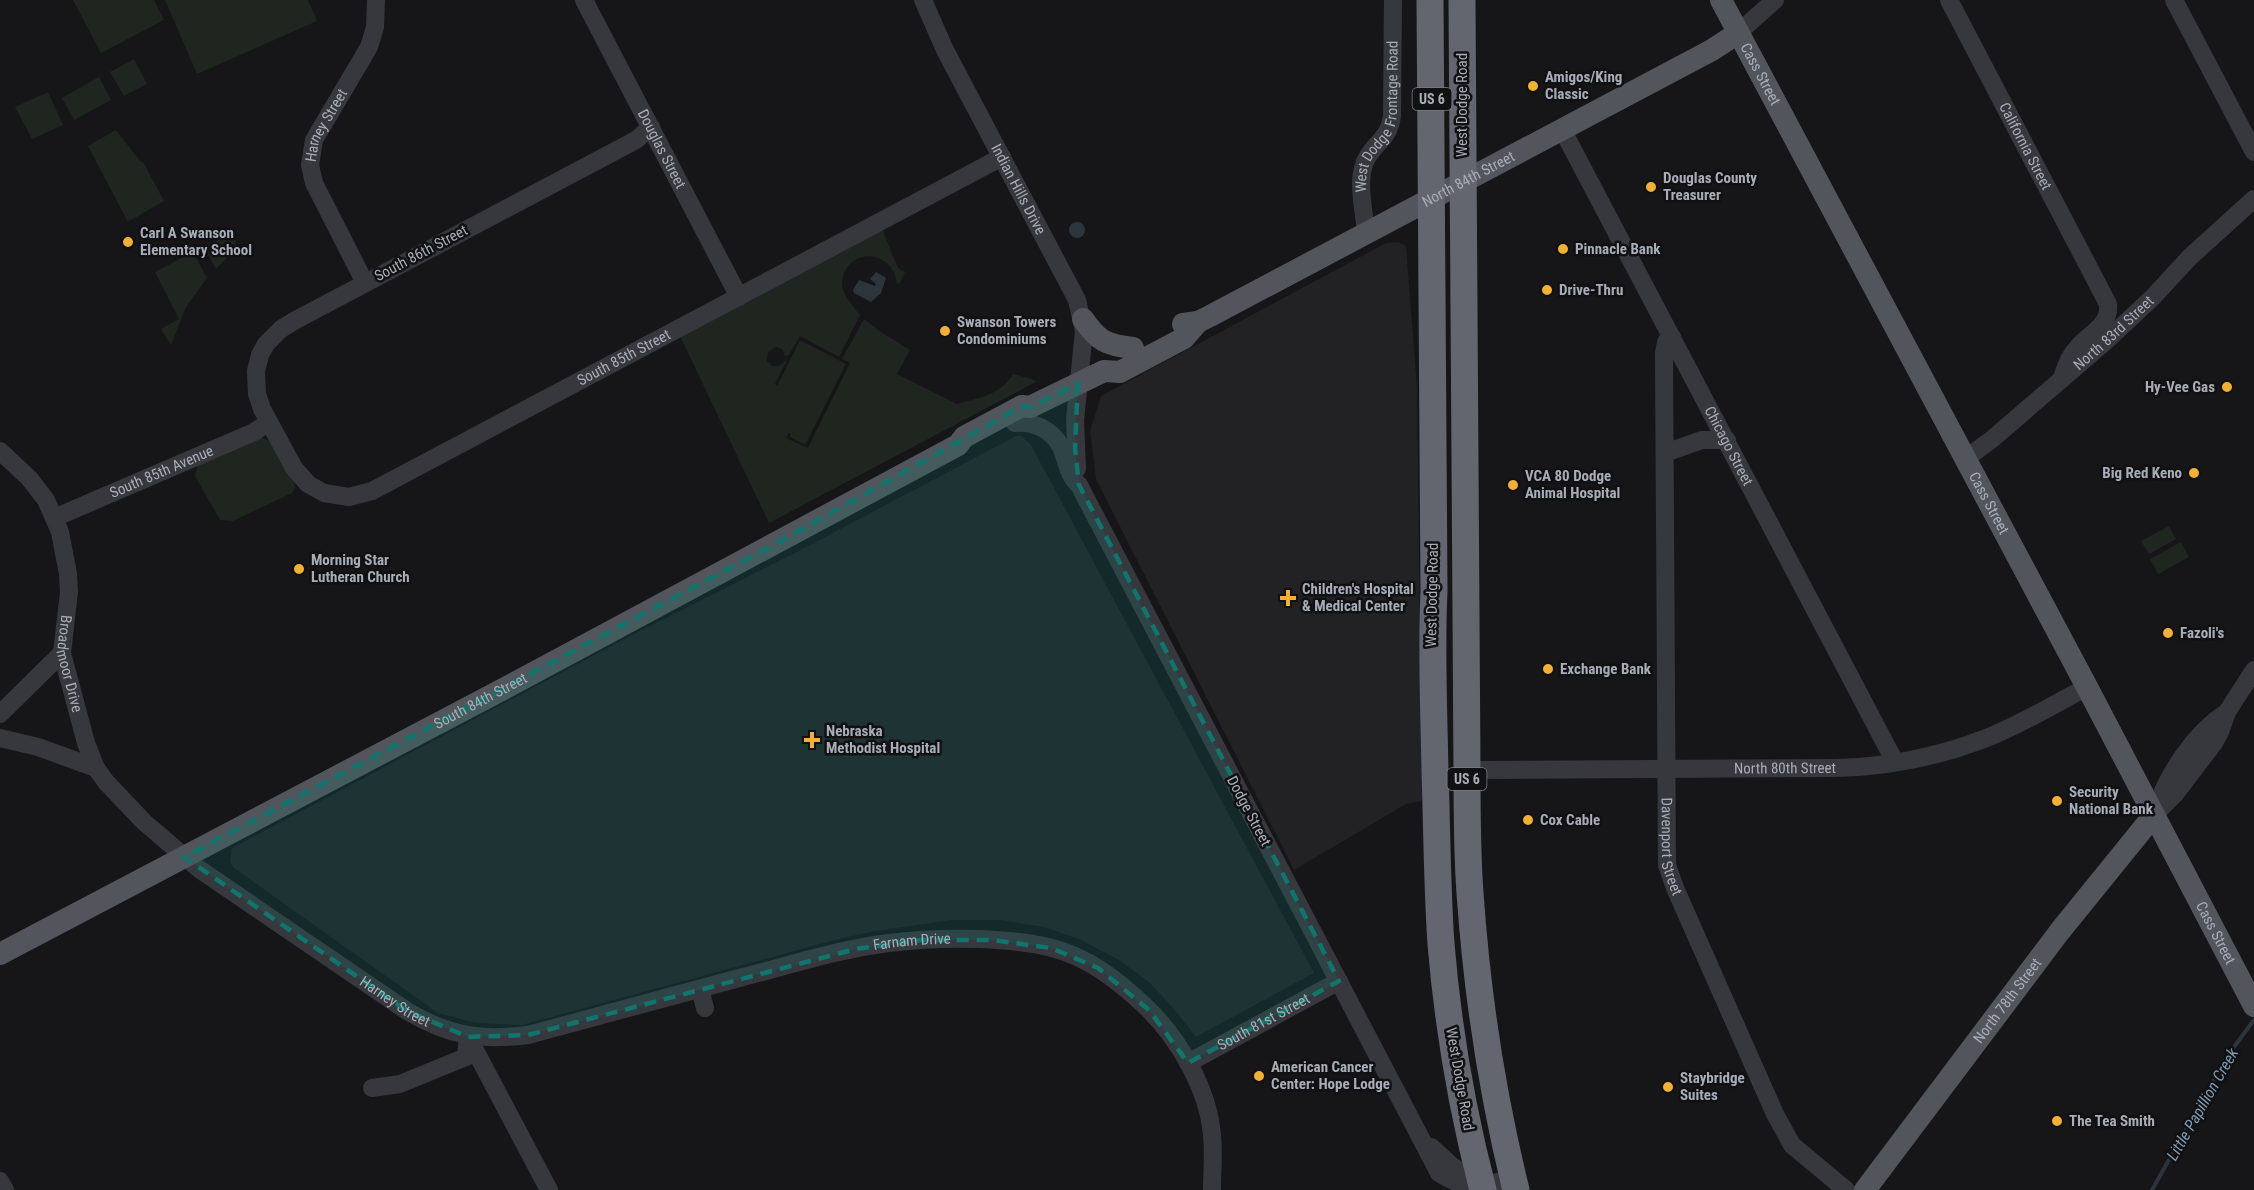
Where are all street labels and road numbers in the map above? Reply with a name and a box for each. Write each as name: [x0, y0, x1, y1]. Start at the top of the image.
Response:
street label: Cass Street: [1737, 40, 1784, 108]
street label: West Dodge Frontage Road: [1352, 41, 1402, 193]
street label: West Dodge Road: [1453, 53, 1471, 157]
street label: Harney Street: [302, 85, 351, 163]
road number: US 6: [1412, 88, 1452, 110]
street label: California Street: [1995, 99, 2056, 193]
street label: Douglas Street: [634, 106, 690, 192]
street label: Indian Hills Drive: [987, 141, 1050, 237]
street label: North 84th Street: [1419, 147, 1518, 211]
street label: South 86th Street: [371, 221, 471, 285]
street label: North 83rd Street: [2070, 292, 2158, 374]
street label: South 85th Street: [574, 325, 674, 390]
street label: Chicago Street: [1700, 403, 1757, 488]
street label: South 85th Avenue: [107, 442, 216, 502]
street label: Cass Street: [1965, 469, 2013, 537]
street label: West Dodge Road: [1422, 543, 1442, 647]
street label: Broadmoor Drive: [52, 614, 86, 714]
street label: South 84th Street: [431, 669, 530, 733]
street label: North 80th Street: [1734, 759, 1836, 778]
road number: US 6: [1448, 768, 1486, 790]
street label: Dodge Street: [1223, 773, 1275, 849]
street label: Davenport Street: [1657, 797, 1686, 898]
street label: Cass Street: [2192, 899, 2239, 967]
street label: Farnam Drive: [872, 930, 951, 954]
street label: North 78th Street: [1970, 954, 2045, 1047]
street label: Harney Street: [356, 972, 433, 1031]
street label: South 81st Street: [1214, 990, 1313, 1054]
street label: West Dodge Road: [1442, 1026, 1478, 1132]

